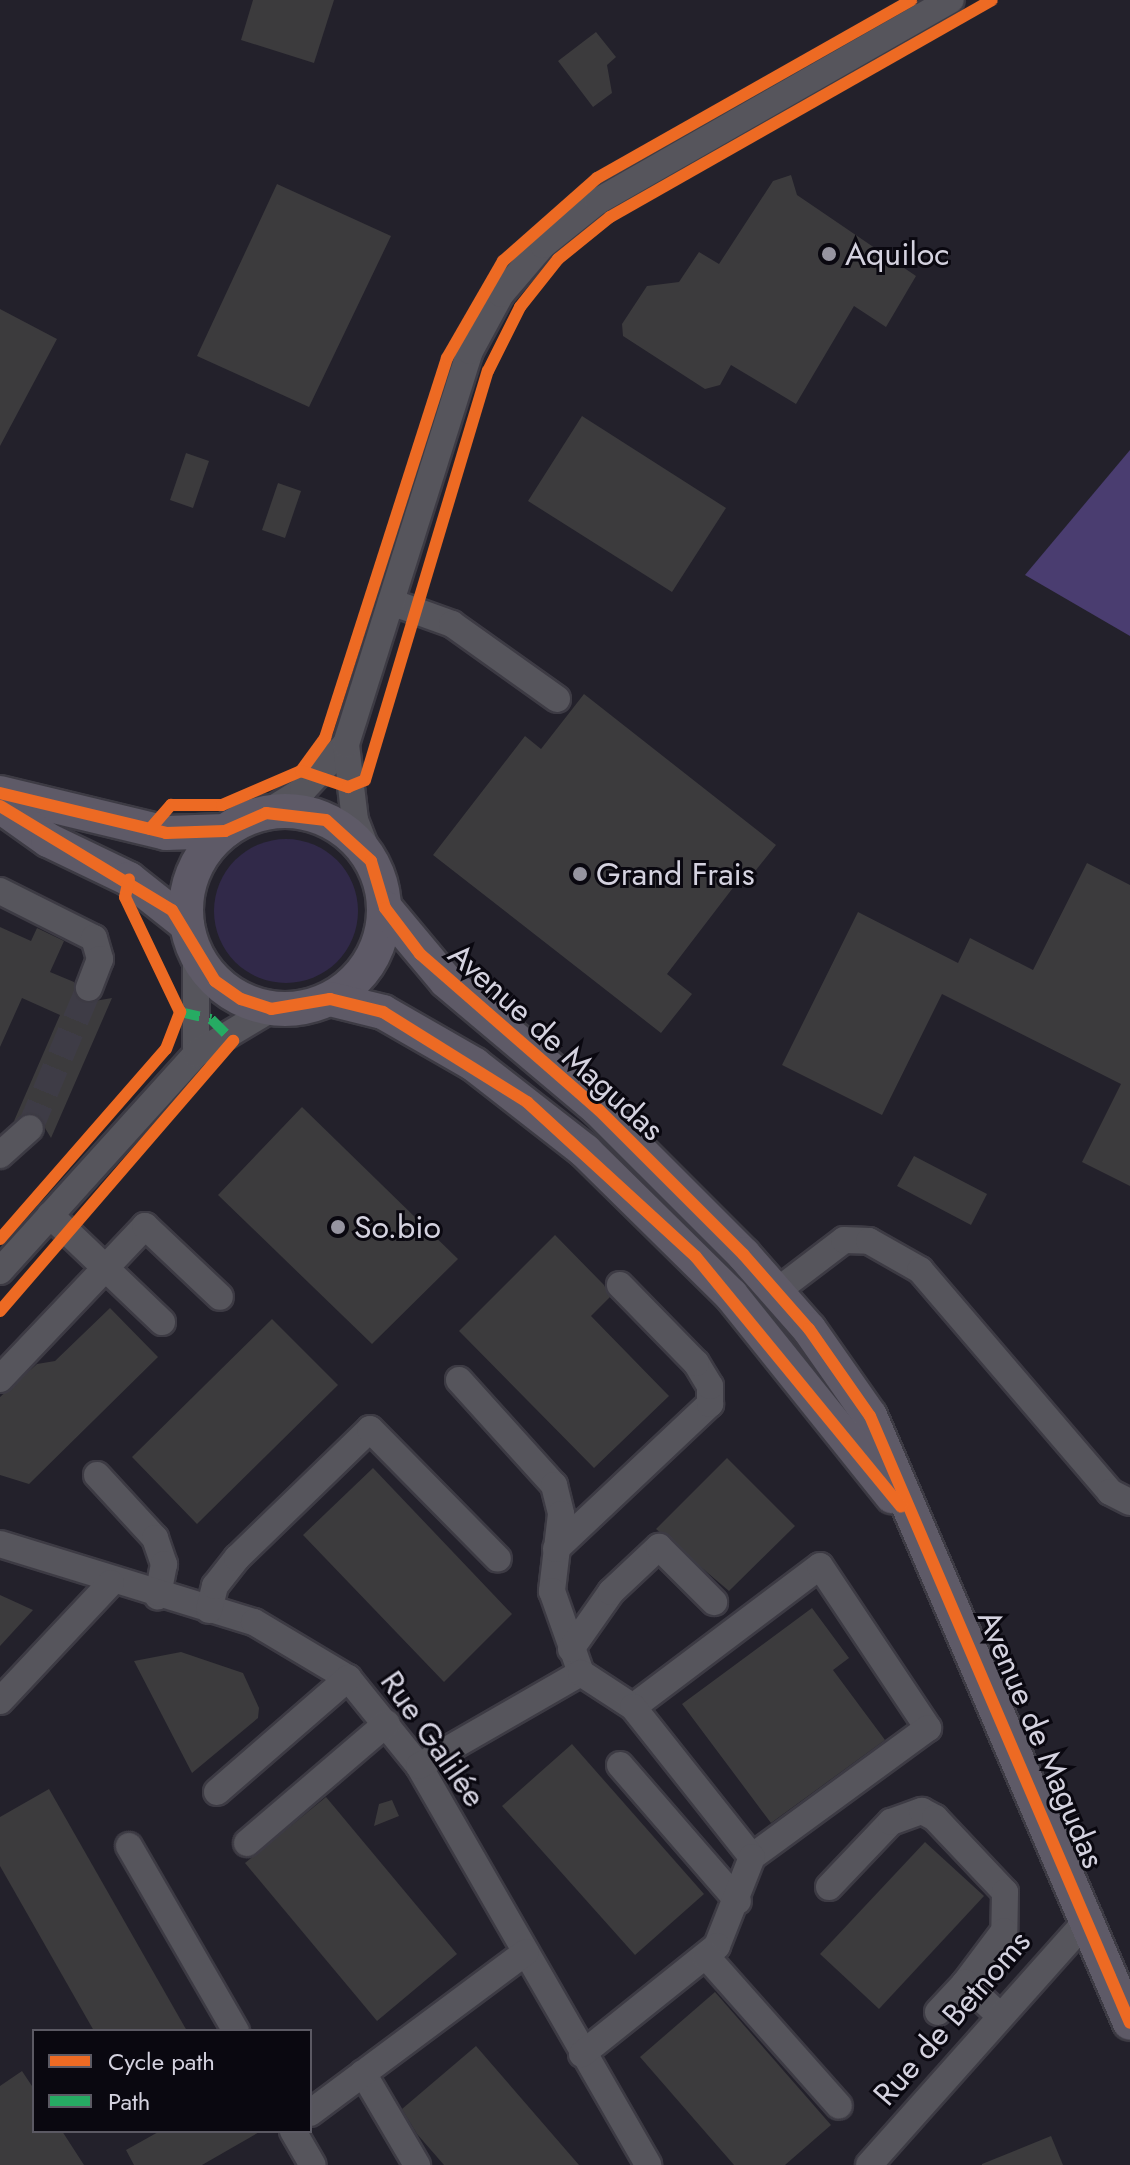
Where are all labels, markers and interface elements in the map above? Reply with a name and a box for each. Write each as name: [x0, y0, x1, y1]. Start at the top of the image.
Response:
place label: Aquiloc: [845, 235, 950, 273]
marker: Aquiloc: [820, 245, 838, 263]
place label: Grand Frais: [596, 855, 755, 893]
marker: Grand Frais: [571, 865, 589, 883]
street label: Avenue de Magudas: [440, 935, 672, 1149]
place label: So.bio: [354, 1208, 441, 1246]
marker: So.bio: [329, 1218, 347, 1236]
street label: Avenue de Magudas: [969, 1604, 1113, 1874]
street label: Rue Galilée: [372, 1664, 494, 1814]
street label: Rue de Betnoms: [866, 1923, 1038, 2113]
legend: [32, 2029, 312, 2133]
text: Cycle path: [108, 2044, 215, 2079]
text: Path: [108, 2084, 150, 2119]

